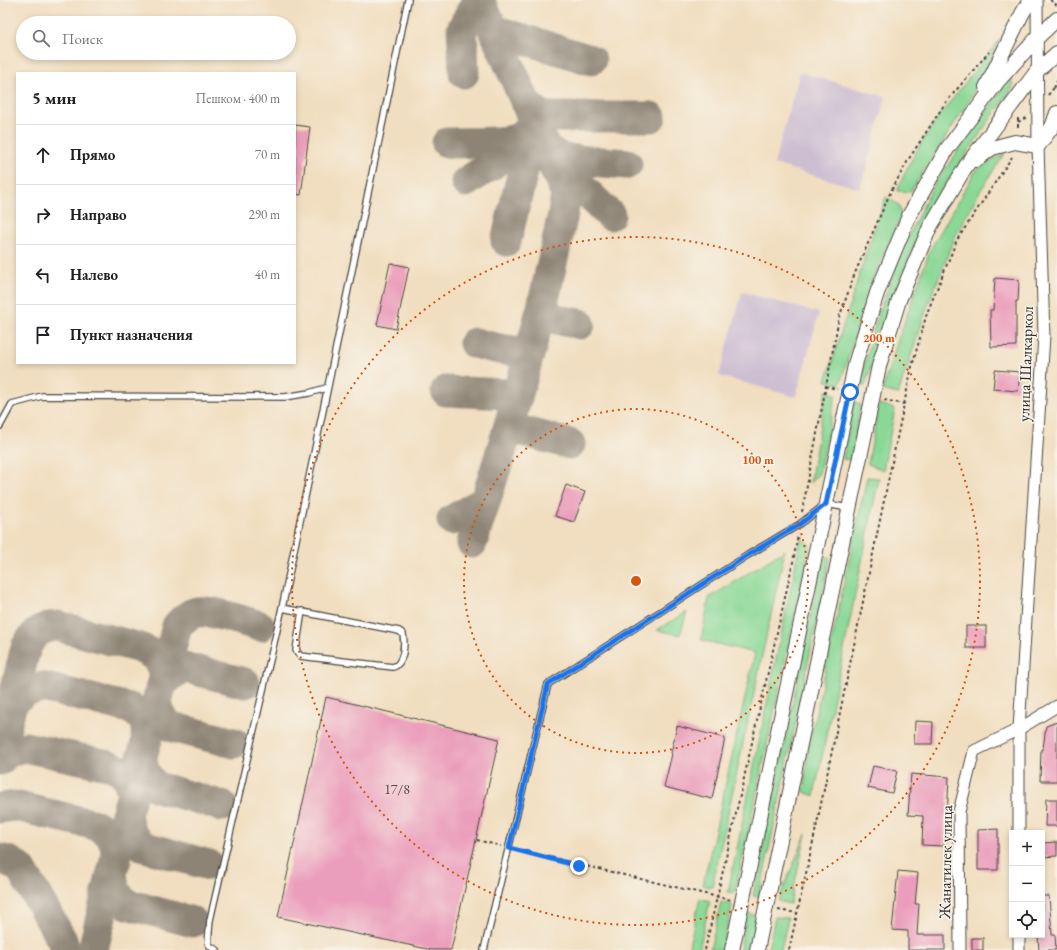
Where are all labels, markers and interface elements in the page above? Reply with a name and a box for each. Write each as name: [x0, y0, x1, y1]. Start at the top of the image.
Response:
search box: [16, 16, 296, 60]
icon: search: [30, 27, 52, 49]
text: Поиск: [62, 29, 103, 48]
text: 5 мин: [32, 87, 76, 109]
text: Пешком · 400 m: [196, 90, 280, 107]
icon: ahead: [32, 144, 54, 166]
text: Прямо: [70, 145, 115, 164]
text: 70 m: [255, 146, 280, 163]
icon: right: [32, 204, 54, 226]
text: Направо: [70, 205, 127, 224]
text: 290 m: [249, 206, 280, 223]
icon: left: [32, 264, 54, 286]
text: Налево: [70, 265, 118, 284]
text: 40 m: [255, 266, 280, 283]
street label: улица Шалкаркол: [1013, 305, 1038, 422]
icon: arrive: [32, 324, 54, 346]
text: Пункт назначения: [70, 325, 193, 344]
text: 200 m: [863, 330, 895, 346]
route start: [841, 383, 859, 401]
text: 100 m: [742, 452, 774, 468]
centre of rings: [629, 574, 643, 588]
house number: 17/8: [384, 780, 410, 798]
street label: Жанатилек улица: [934, 804, 957, 920]
map controls: [1009, 830, 1045, 938]
button: +: [1009, 830, 1045, 866]
route end: [570, 857, 588, 875]
button: −: [1009, 866, 1045, 902]
button: locate: [1009, 902, 1045, 938]

